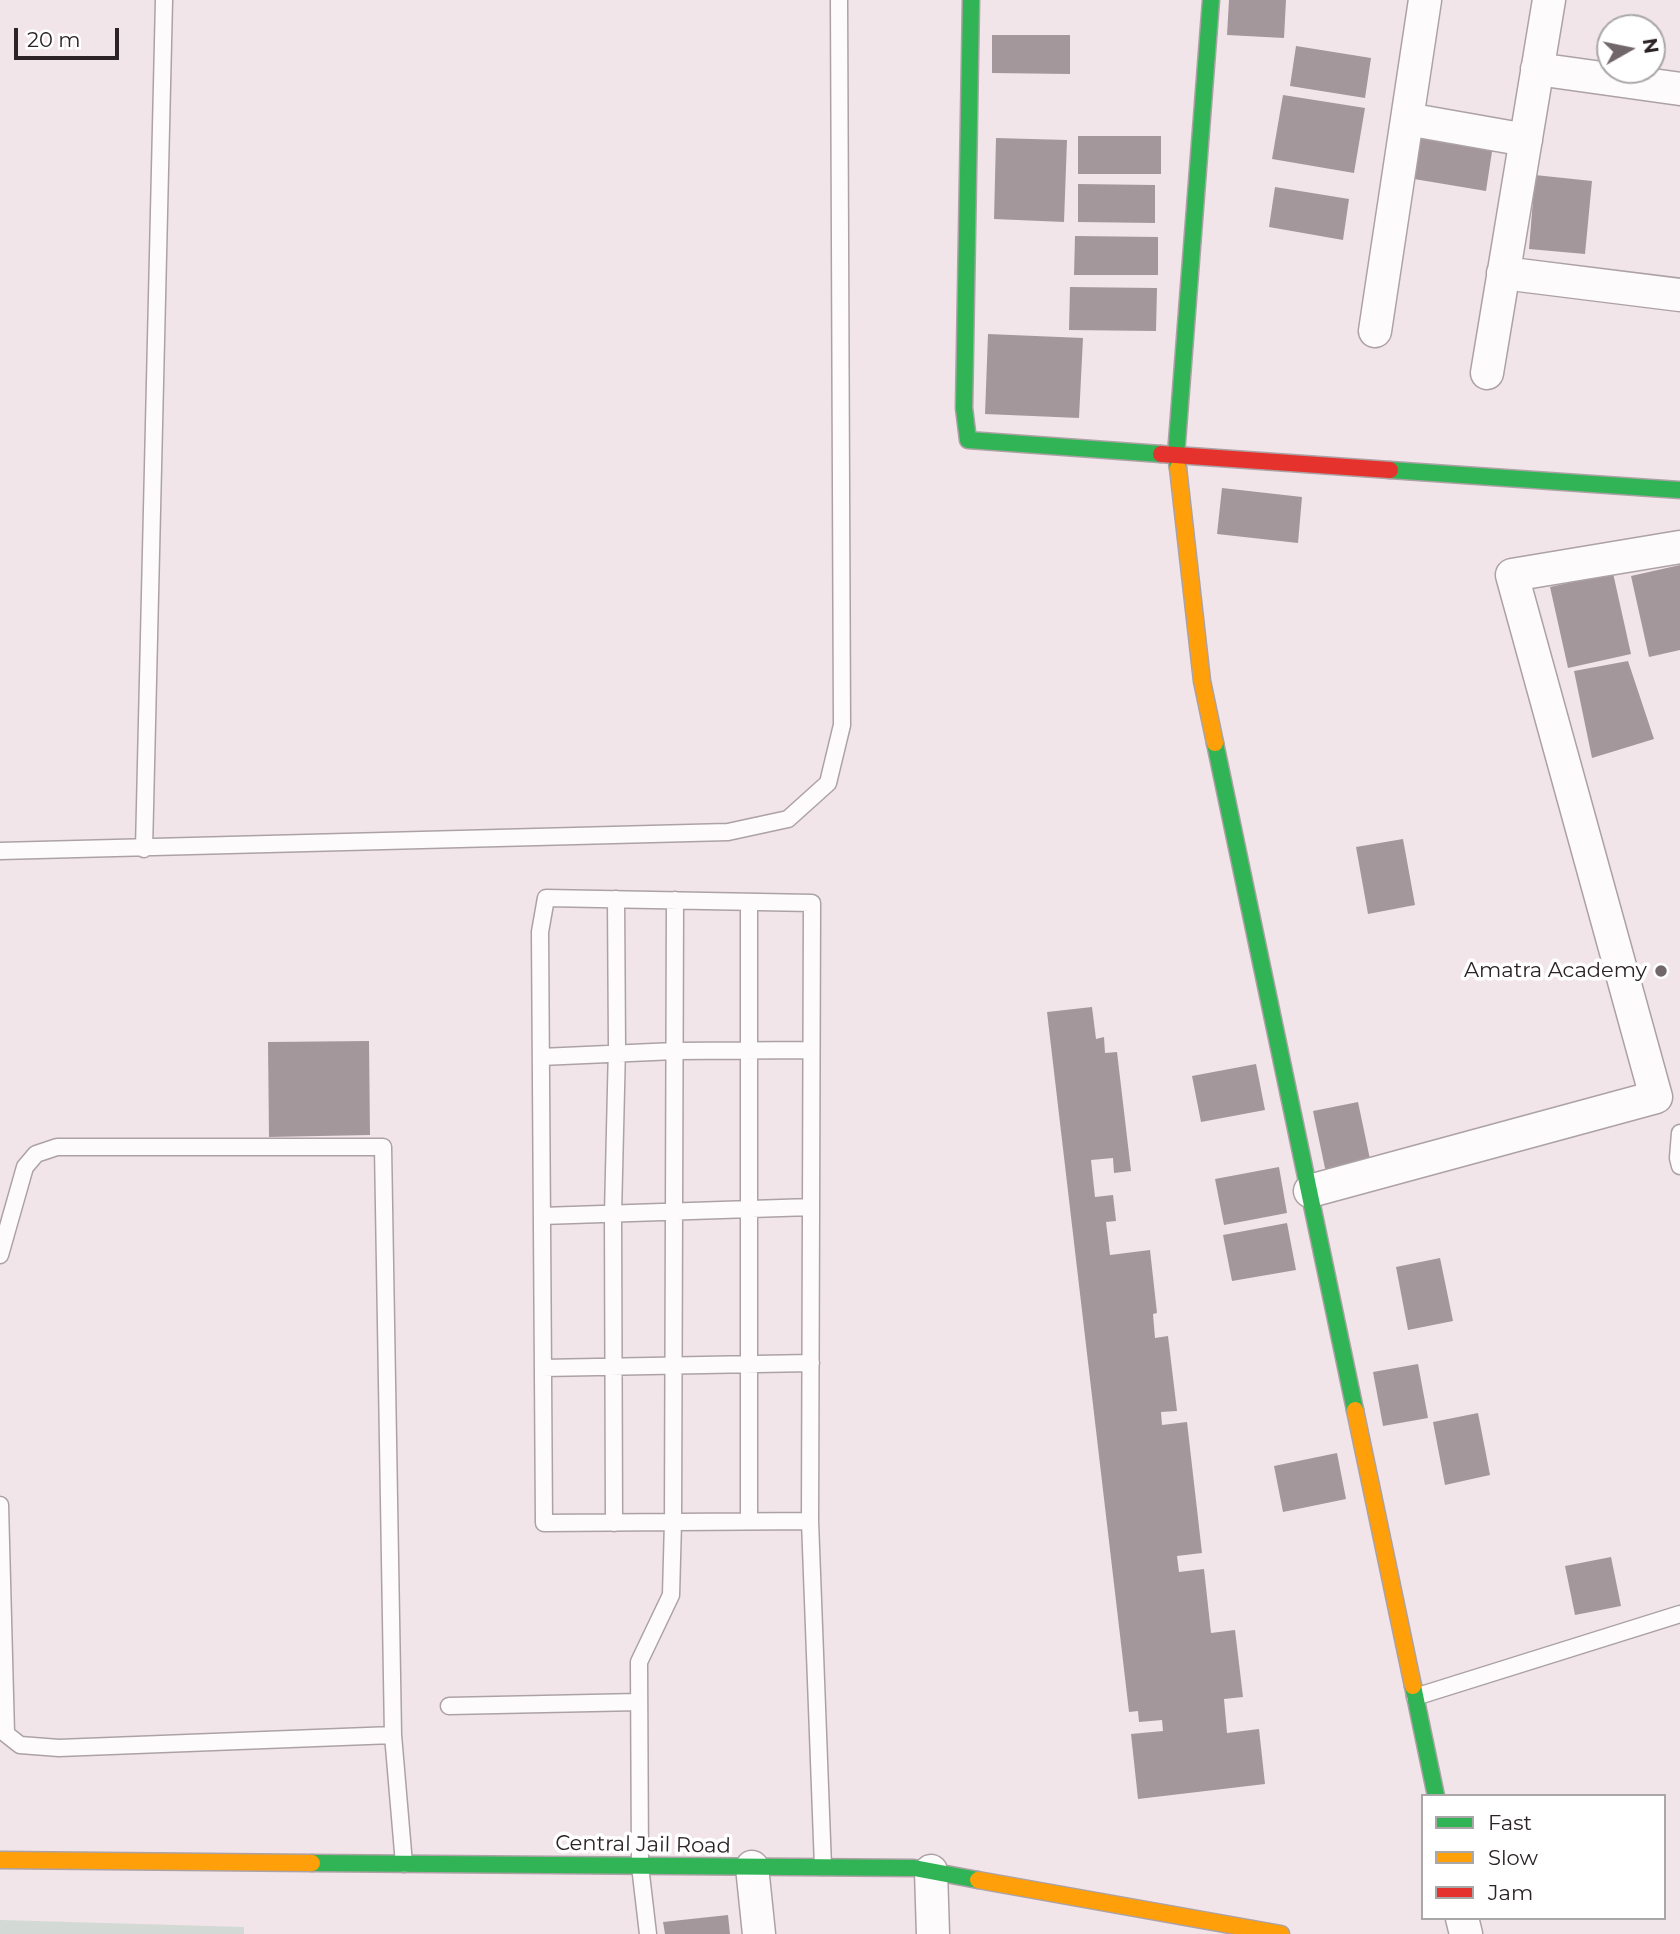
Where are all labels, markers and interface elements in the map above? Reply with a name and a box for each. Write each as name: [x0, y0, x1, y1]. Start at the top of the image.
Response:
scale bar: [18, 14, 122, 58]
north arrow: [1596, 14, 1666, 84]
text: 20 m: [27, 27, 81, 52]
text: N: [1638, 37, 1663, 55]
place label: Amatra Academy: [1464, 958, 1647, 984]
marker: Amatra Academy: [1653, 963, 1669, 979]
legend: [1421, 1794, 1666, 1920]
text: Fast: [1488, 1810, 1532, 1835]
street label: Central Jail Road: [555, 1831, 731, 1859]
text: Slow: [1488, 1845, 1538, 1870]
text: Jam: [1488, 1880, 1533, 1905]

